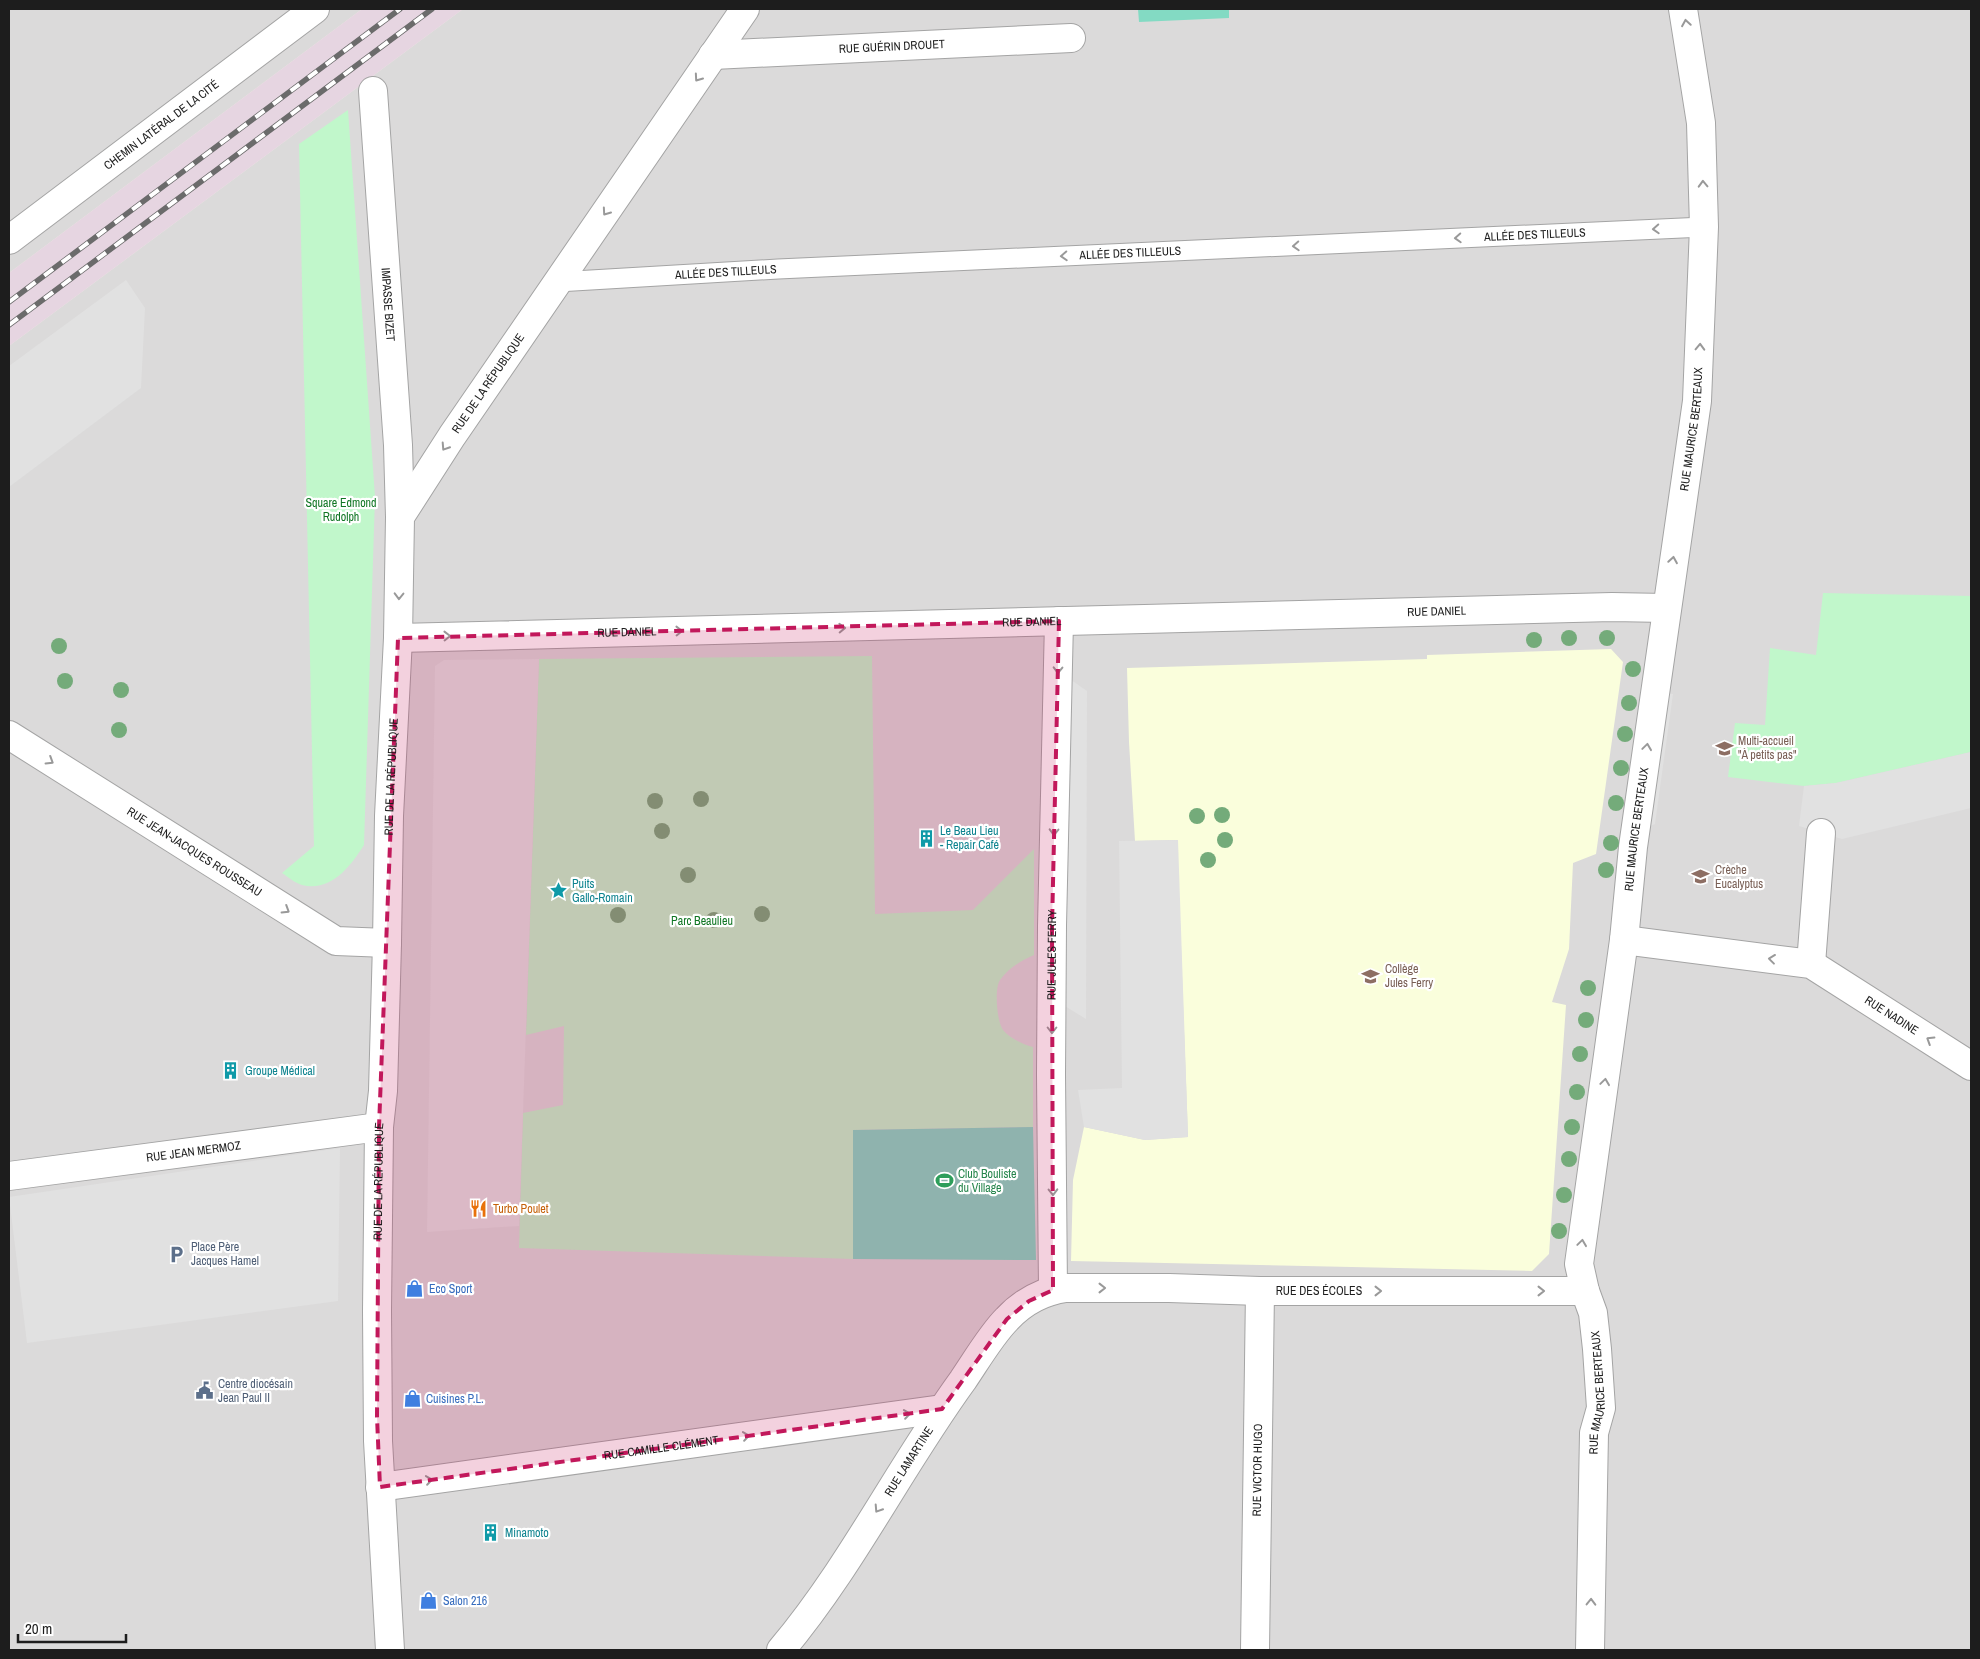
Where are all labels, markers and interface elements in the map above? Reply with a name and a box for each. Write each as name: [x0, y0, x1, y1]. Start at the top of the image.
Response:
one-way arrow: [1681, 19, 1691, 27]
street label: RUE GUÉRIN DROUET: [838, 36, 945, 57]
one-way arrow: [695, 72, 704, 82]
street label: CHEMIN LATÉRAL DE LA CITÉ: [101, 76, 222, 174]
one-way arrow: [1698, 180, 1708, 188]
one-way arrow: [603, 206, 612, 215]
street label: ALLÉE DES TILLEULS: [1483, 224, 1586, 245]
one-way arrow: [1651, 224, 1659, 235]
one-way arrow: [1454, 233, 1462, 244]
one-way arrow: [1292, 240, 1300, 251]
street label: ALLÉE DES TILLEULS: [1078, 243, 1182, 263]
one-way arrow: [1059, 251, 1067, 262]
street label: ALLÉE DES TILLEULS: [673, 261, 777, 283]
street label: IMPASSE BIZET: [377, 267, 399, 342]
street label: RUE DE LA RÉPUBLIQUE: [448, 330, 528, 436]
one-way arrow: [1694, 342, 1705, 350]
street label: RUE MAURICE BERTEAUX: [1676, 366, 1706, 492]
one-way arrow: [442, 441, 451, 451]
park label: Square Edmond Rudolph: [305, 495, 377, 525]
one-way arrow: [1668, 556, 1678, 564]
one-way arrow: [394, 592, 404, 600]
street label: RUE DANIEL: [1407, 603, 1467, 620]
street label: RUE DANIEL: [1002, 613, 1062, 631]
street label: RUE DANIEL: [597, 623, 657, 641]
one-way arrow: [838, 623, 846, 633]
one-way arrow: [676, 626, 684, 636]
one-way arrow: [443, 630, 451, 641]
one-way arrow: [1053, 666, 1063, 674]
street label: RUE DE LA RÉPUBLIQUE: [381, 717, 402, 836]
place label: Multi-accueil "À petits pas": [1738, 733, 1797, 763]
school or university icon: Multi-accueil "À petits pas": [1714, 738, 1734, 758]
one-way arrow: [1641, 743, 1652, 751]
one-way arrow: [45, 754, 54, 764]
street label: RUE MAURICE BERTEAUX: [1621, 766, 1652, 892]
street label: RUE JEAN-JACQUES ROUSSEAU: [124, 803, 265, 900]
place label: Le Beau Lieu - Repair Café: [940, 823, 999, 853]
building icon: Le Beau Lieu - Repair Café: [916, 828, 936, 848]
one-way arrow: [1049, 829, 1059, 837]
place label: Crèche Eucalyptus: [1715, 862, 1763, 892]
school or university icon: Crèche Eucalyptus: [1691, 867, 1711, 887]
place label: Puits Gallo-Romain: [572, 876, 633, 906]
place icon: Puits Gallo-Romain: [548, 881, 568, 901]
one-way arrow: [281, 903, 290, 913]
street label: RUE JULES FERRY: [1044, 909, 1060, 1000]
park label: Parc Beaulieu: [671, 913, 733, 929]
one-way arrow: [1768, 954, 1776, 965]
place label: Collège Jules Ferry: [1385, 961, 1433, 991]
school or university icon: Collège Jules Ferry: [1361, 966, 1381, 986]
street label: RUE NADINE: [1862, 992, 1921, 1038]
one-way arrow: [1047, 1026, 1057, 1034]
one-way arrow: [1926, 1036, 1935, 1046]
building icon: Groupe Médical: [221, 1061, 241, 1081]
place label: Groupe Médical: [245, 1063, 315, 1079]
one-way arrow: [1599, 1077, 1609, 1086]
street label: RUE DE LA RÉPUBLIQUE: [370, 1122, 387, 1240]
street label: RUE JEAN MERMOZ: [145, 1137, 242, 1166]
place label: Club Bouliste du Village: [958, 1166, 1017, 1196]
sports icon: Club Bouliste du Village: [934, 1171, 954, 1191]
one-way arrow: [1047, 1189, 1058, 1197]
restaurant icon: Turbo Poulet: [469, 1199, 489, 1219]
place label: Turbo Poulet: [493, 1201, 549, 1217]
one-way arrow: [1576, 1238, 1587, 1246]
place label: Place Père Jacques Hamel: [191, 1239, 259, 1269]
parking icon: Place Père Jacques Hamel: [167, 1244, 187, 1264]
shop icon: Eco Sport: [405, 1279, 425, 1299]
place label: Eco Sport: [429, 1281, 472, 1297]
one-way arrow: [1098, 1283, 1106, 1293]
street label: RUE DES ÉCOLES: [1276, 1283, 1363, 1299]
one-way arrow: [1375, 1286, 1383, 1296]
one-way arrow: [1538, 1286, 1545, 1296]
street label: RUE MAURICE BERTEAUX: [1586, 1330, 1609, 1455]
place label: Centre diocésain Jean Paul II: [218, 1376, 293, 1406]
public building icon: Centre diocésain Jean Paul II: [194, 1381, 214, 1401]
shop icon: Cuisines P.L.: [402, 1389, 422, 1409]
place label: Cuisines P.L.: [426, 1391, 484, 1407]
one-way arrow: [903, 1409, 911, 1420]
street label: RUE LAMARTINE: [881, 1423, 937, 1499]
street label: RUE VICTOR HUGO: [1249, 1423, 1266, 1517]
one-way arrow: [742, 1431, 750, 1442]
street label: RUE CAMILLE CLÉMENT: [603, 1432, 720, 1464]
one-way arrow: [424, 1475, 433, 1485]
one-way arrow: [875, 1503, 884, 1512]
building icon: Minamoto: [481, 1523, 501, 1543]
place label: Minamoto: [505, 1525, 549, 1541]
shop icon: Salon 216: [419, 1591, 439, 1611]
place label: Salon 216: [443, 1593, 487, 1609]
one-way arrow: [1586, 1597, 1596, 1605]
scale bar: [18, 1612, 125, 1644]
text: 20 m: [25, 1618, 52, 1639]

